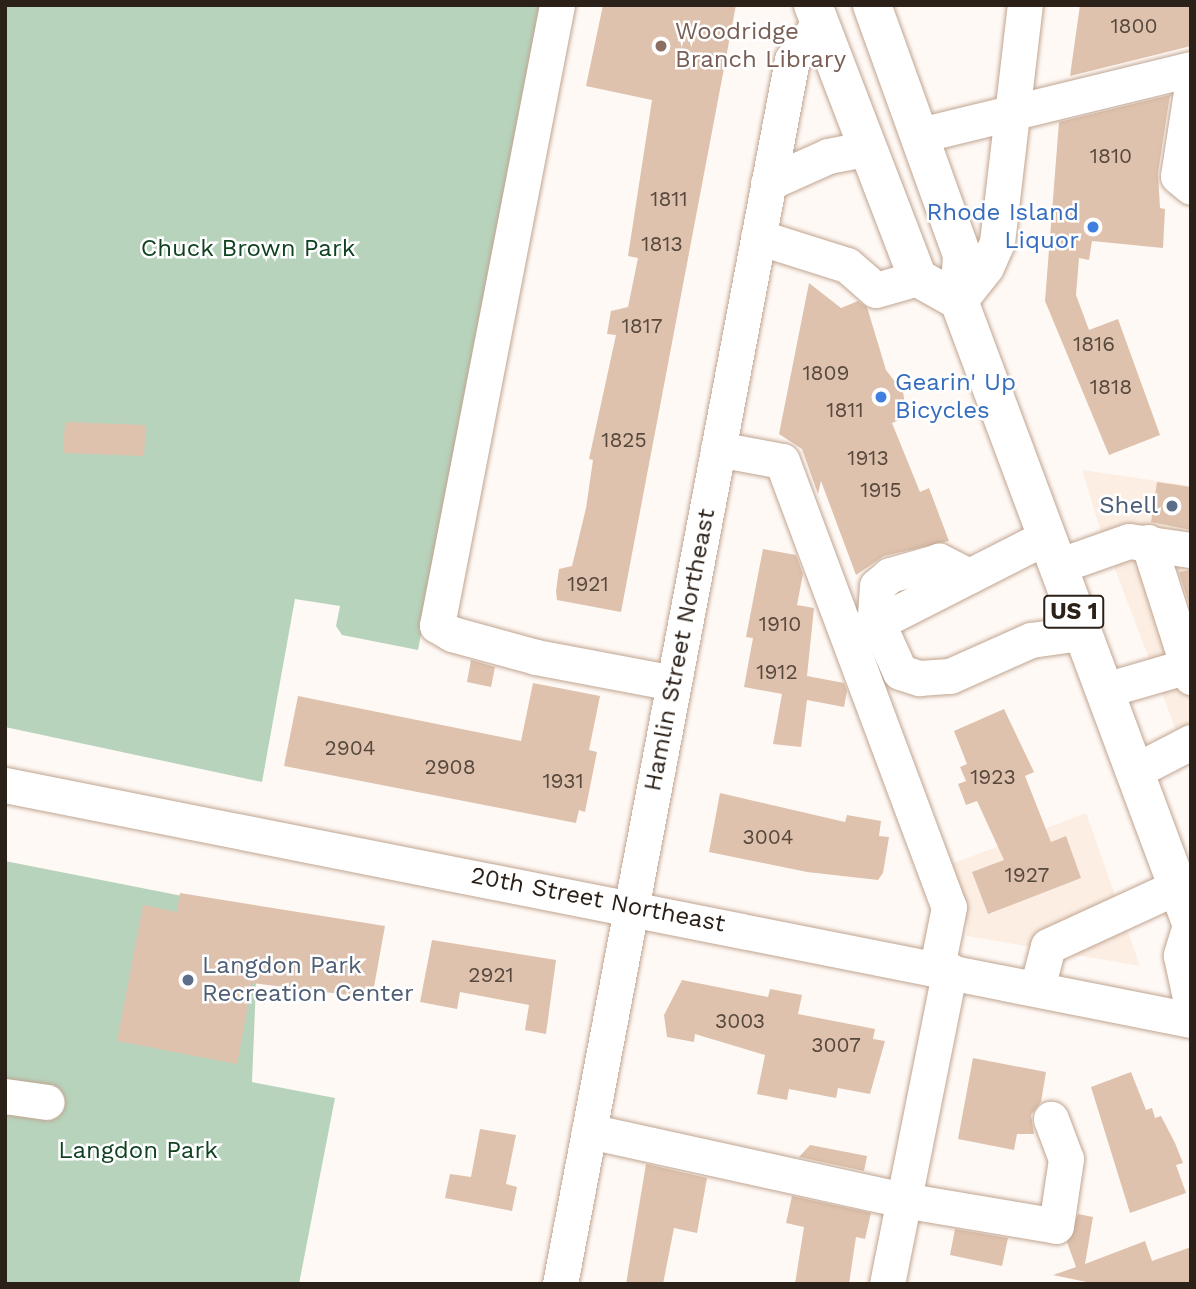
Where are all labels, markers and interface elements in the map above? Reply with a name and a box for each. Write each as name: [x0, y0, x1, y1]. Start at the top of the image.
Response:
house number: 1800: [1110, 13, 1158, 39]
place label: Woodridge Branch Library: [675, 18, 846, 74]
marker: Woodridge Branch Library: [653, 38, 669, 54]
house number: 1810: [1090, 143, 1132, 169]
house number: 1811: [650, 186, 688, 212]
place label: Rhode Island Liquor: [926, 199, 1079, 255]
marker: Rhode Island Liquor: [1085, 219, 1101, 235]
house number: 1813: [641, 231, 683, 257]
park label: Chuck Brown Park: [140, 235, 356, 263]
house number: 1817: [621, 313, 663, 339]
house number: 1816: [1073, 331, 1115, 357]
house number: 1809: [802, 360, 850, 386]
place label: Gearin' Up Bicycles: [895, 369, 1016, 425]
house number: 1818: [1090, 374, 1132, 400]
marker: Gearin' Up Bicycles: [873, 389, 889, 405]
house number: 1811: [826, 397, 864, 423]
house number: 1825: [601, 427, 647, 453]
house number: 1913: [847, 445, 889, 471]
house number: 1915: [860, 477, 902, 503]
place label: Shell: [1099, 492, 1158, 520]
marker: Shell: [1164, 498, 1180, 514]
street label: Hamlin Street Northeast: [638, 506, 722, 794]
house number: 1921: [567, 571, 609, 597]
road number: US 1: [1042, 592, 1106, 632]
house number: 1910: [759, 611, 801, 637]
house number: 1912: [756, 659, 798, 685]
house number: 2904: [324, 735, 376, 761]
house number: 2908: [424, 754, 476, 780]
house number: 1923: [970, 764, 1016, 790]
house number: 1931: [542, 768, 584, 794]
house number: 3004: [742, 824, 794, 850]
street label: 20th Street Northeast: [468, 861, 728, 939]
house number: 1927: [1005, 862, 1049, 888]
place label: Langdon Park Recreation Center: [202, 952, 414, 1008]
house number: 2921: [468, 962, 514, 988]
marker: Langdon Park Recreation Center: [180, 972, 196, 988]
house number: 3003: [715, 1008, 765, 1034]
house number: 3007: [811, 1032, 861, 1058]
park label: Langdon Park: [58, 1137, 218, 1165]

